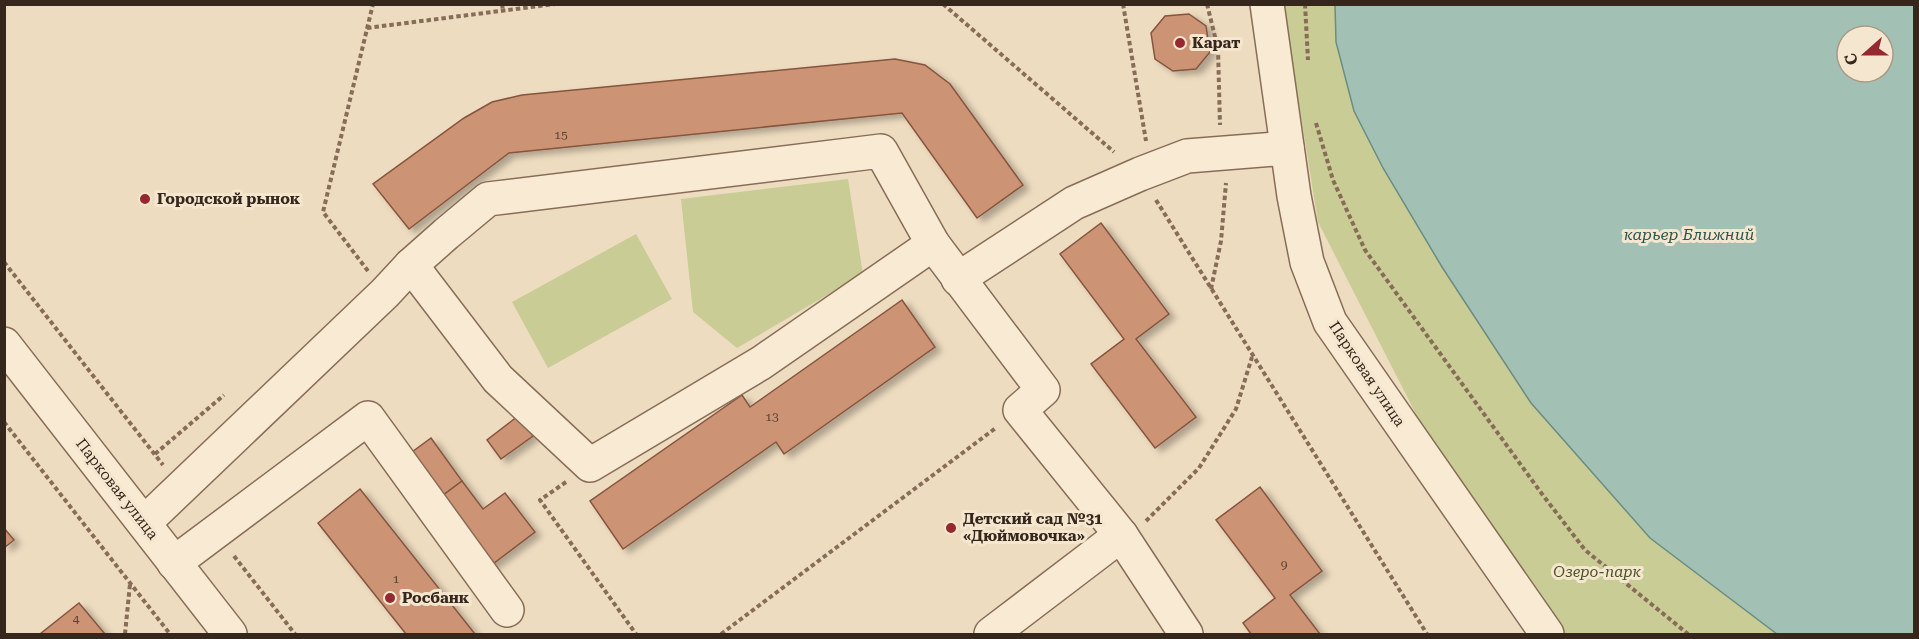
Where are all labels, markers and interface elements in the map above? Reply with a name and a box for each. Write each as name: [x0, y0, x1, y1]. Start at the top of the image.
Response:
north arrow: [1835, 24, 1895, 84]
place label: Карат: [1192, 34, 1240, 52]
marker: Карат: [1173, 36, 1187, 50]
text: С: [1841, 51, 1862, 68]
house number: 15: [554, 128, 568, 142]
place label: Городской рынок: [157, 190, 301, 208]
marker: Городской рынок: [138, 192, 152, 206]
water label: карьер Ближний: [1624, 225, 1755, 244]
street label: Парковая улица: [1325, 318, 1409, 430]
house number: 13: [765, 410, 779, 424]
street label: Парковая улица: [72, 435, 162, 543]
place label: Детский сад №31 «Дюймовочка»: [963, 510, 1103, 545]
marker: Детский сад №31 «Дюймовочка»: [944, 521, 958, 535]
house number: 9: [1281, 558, 1288, 572]
park label: Озеро-парк: [1553, 563, 1641, 581]
house number: 1: [393, 572, 400, 586]
place label: Росбанк: [402, 589, 470, 607]
marker: Росбанк: [383, 591, 397, 605]
house number: 4: [73, 612, 80, 626]

